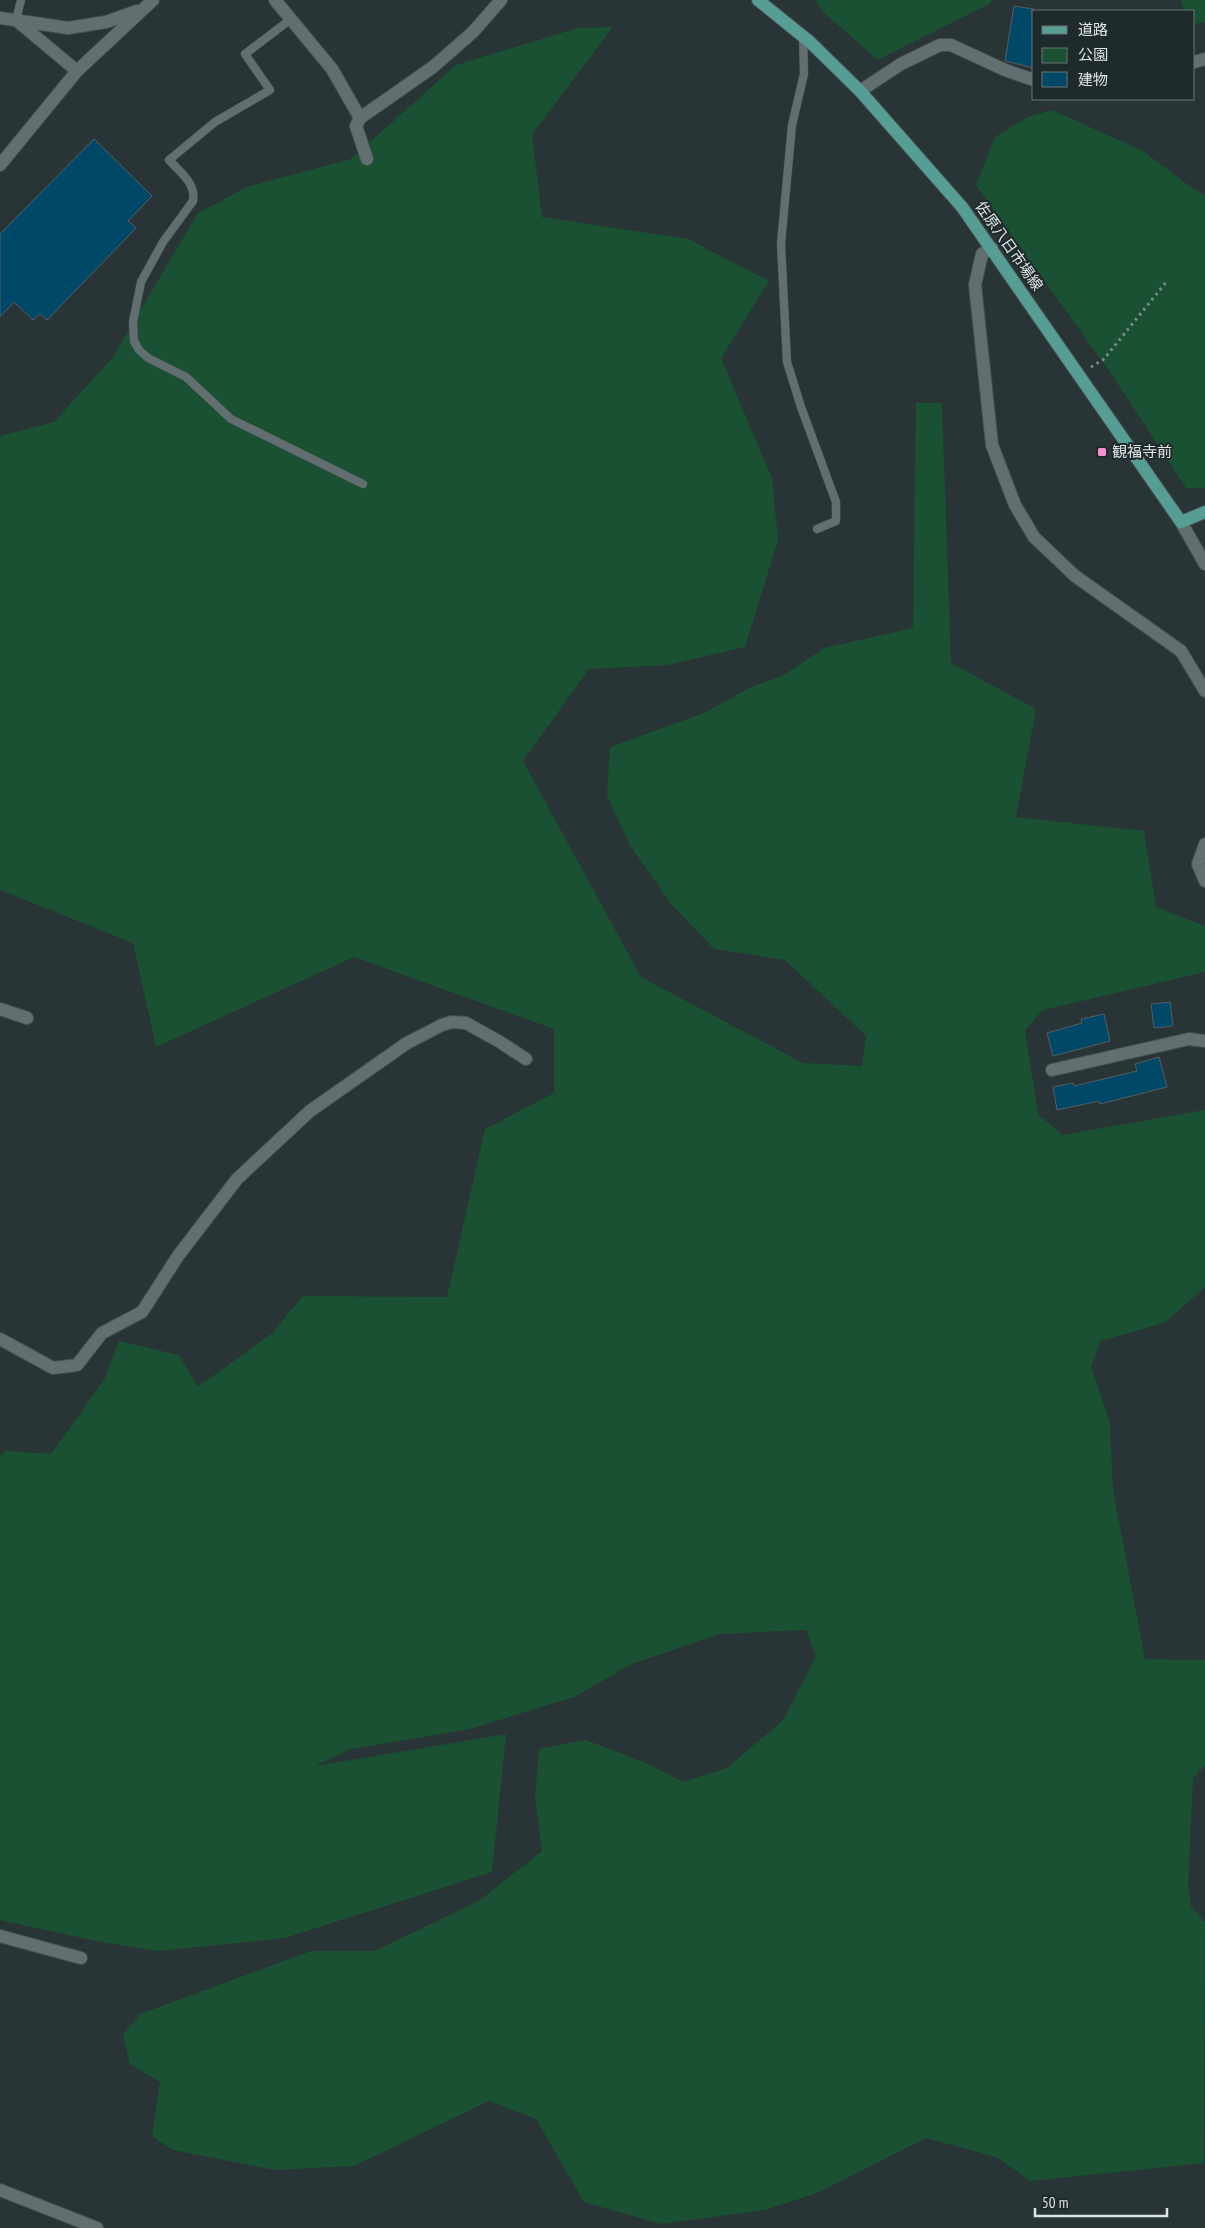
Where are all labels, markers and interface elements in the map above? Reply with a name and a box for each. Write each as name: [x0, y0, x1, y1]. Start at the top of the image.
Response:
legend: [1032, 10, 1195, 100]
text: 道路: [1078, 20, 1108, 39]
text: 公園: [1078, 45, 1108, 64]
text: 建物: [1078, 70, 1108, 89]
street label: 佐原八日市場線: [972, 197, 1047, 294]
place label: 観福寺前: [1112, 442, 1172, 461]
marker: 観福寺前: [1096, 446, 1108, 458]
scale bar: [1035, 2186, 1168, 2218]
text: 50 m: [1042, 2193, 1068, 2212]

